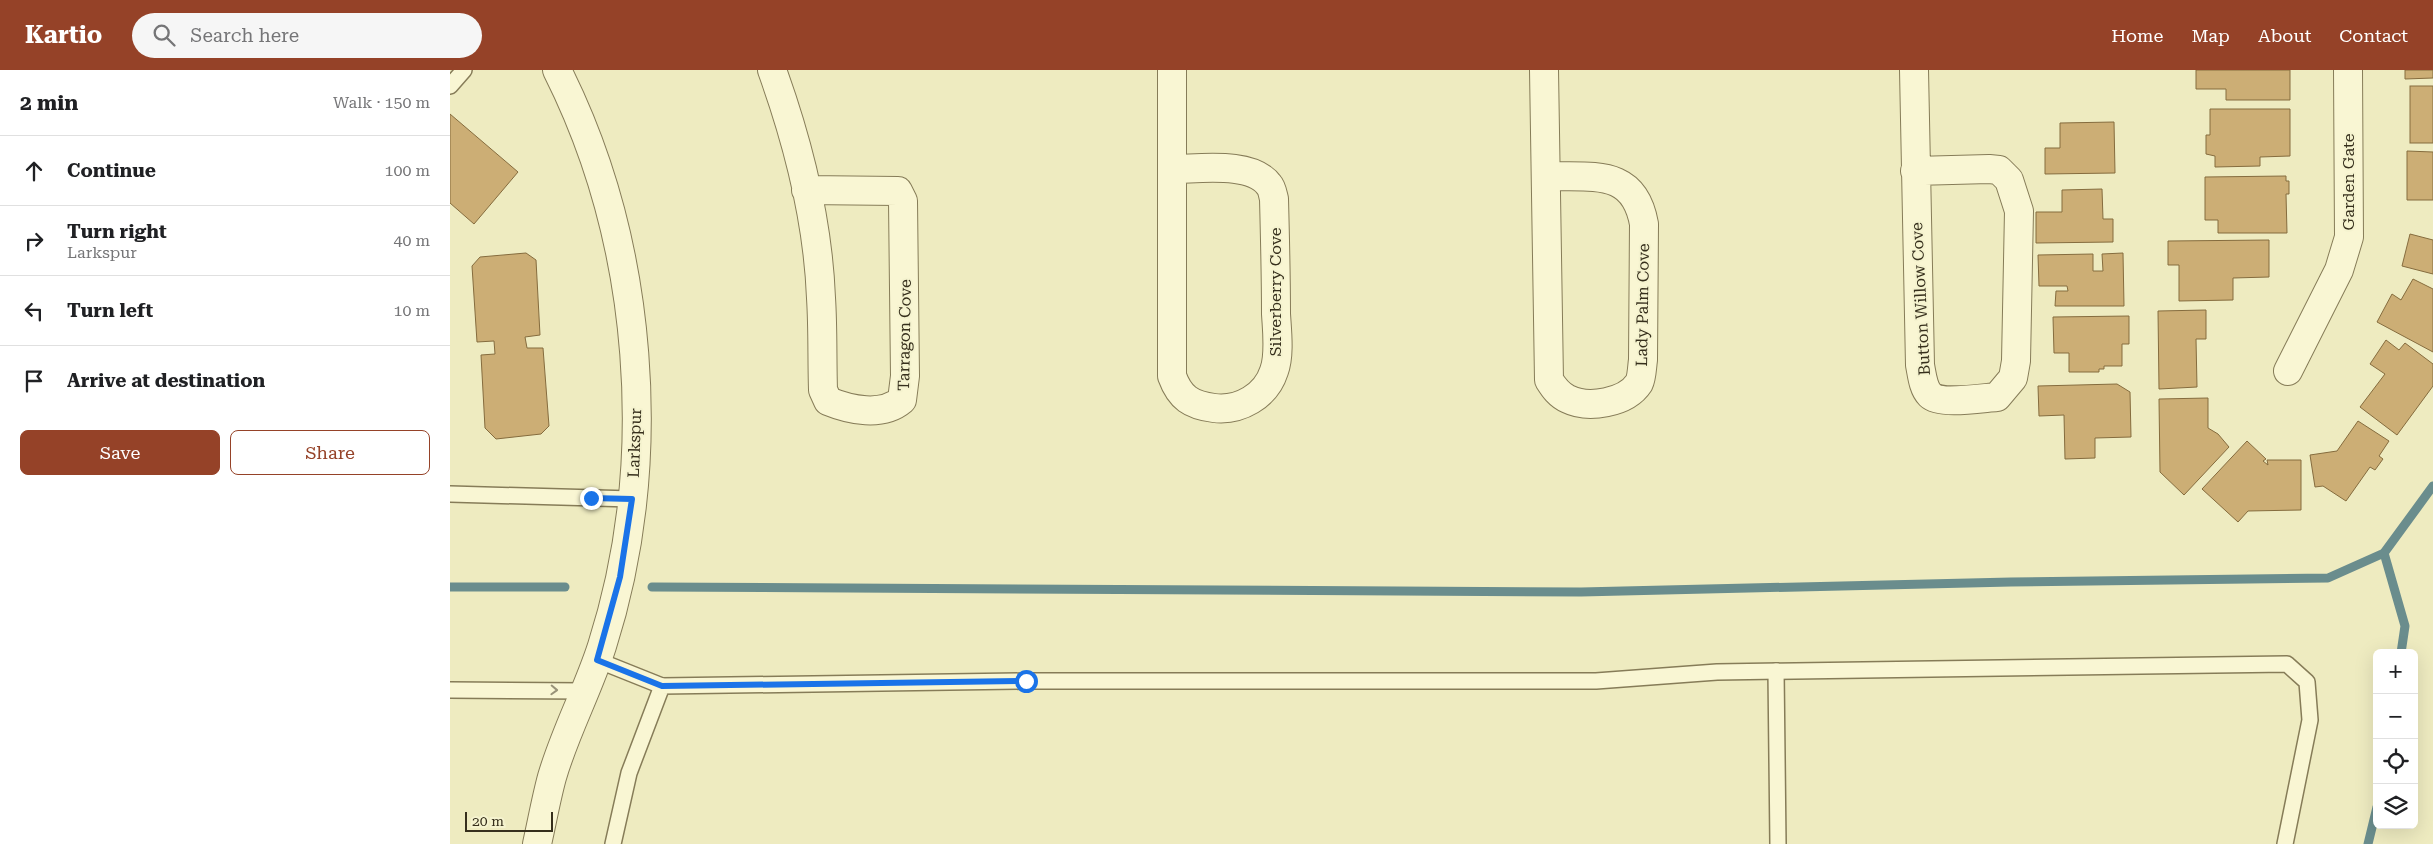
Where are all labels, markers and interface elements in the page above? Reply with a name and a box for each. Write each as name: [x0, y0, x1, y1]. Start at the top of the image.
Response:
search box: [132, 13, 482, 58]
text: Kartio: [25, 21, 102, 49]
icon: search: [150, 21, 178, 49]
text: Search here: [190, 24, 299, 47]
text: Home: [2111, 25, 2163, 46]
text: Map: [2191, 25, 2230, 46]
text: About: [2258, 25, 2311, 46]
text: Contact: [2339, 25, 2408, 46]
text: 2 min: [20, 91, 78, 115]
text: Walk · 150 m: [333, 93, 430, 112]
street label: Garden Gate: [2339, 133, 2358, 230]
icon: ahead: [20, 157, 48, 185]
text: Continue: [67, 159, 156, 182]
text: 100 m: [384, 161, 430, 180]
text: Turn right: [67, 220, 167, 243]
street label: Button Willow Cove: [1907, 222, 1934, 376]
icon: right: [20, 227, 48, 255]
street label: Silverberry Cove: [1266, 227, 1285, 357]
text: 40 m: [393, 231, 430, 250]
text: Larkspur: [67, 243, 137, 262]
street label: Lady Palm Cove: [1632, 243, 1653, 367]
street label: Tarragon Cove: [894, 279, 915, 391]
icon: left: [20, 297, 48, 325]
text: Turn left: [67, 299, 153, 322]
text: 10 m: [393, 301, 430, 320]
icon: arrive: [20, 367, 48, 395]
text: Arrive at destination: [67, 369, 265, 392]
street label: Larkspur: [624, 407, 645, 478]
button: Save: [20, 430, 220, 475]
button: Share: [230, 430, 430, 475]
route end: [580, 487, 603, 510]
map controls: [2373, 649, 2418, 829]
button: +: [2373, 649, 2418, 694]
route start: [1015, 670, 1038, 693]
one-way arrow: [551, 685, 559, 695]
button: −: [2373, 694, 2418, 739]
button: locate: [2373, 739, 2418, 784]
button: layers: [2373, 784, 2418, 829]
scale bar: [465, 809, 552, 832]
text: 20 m: [472, 813, 504, 829]

